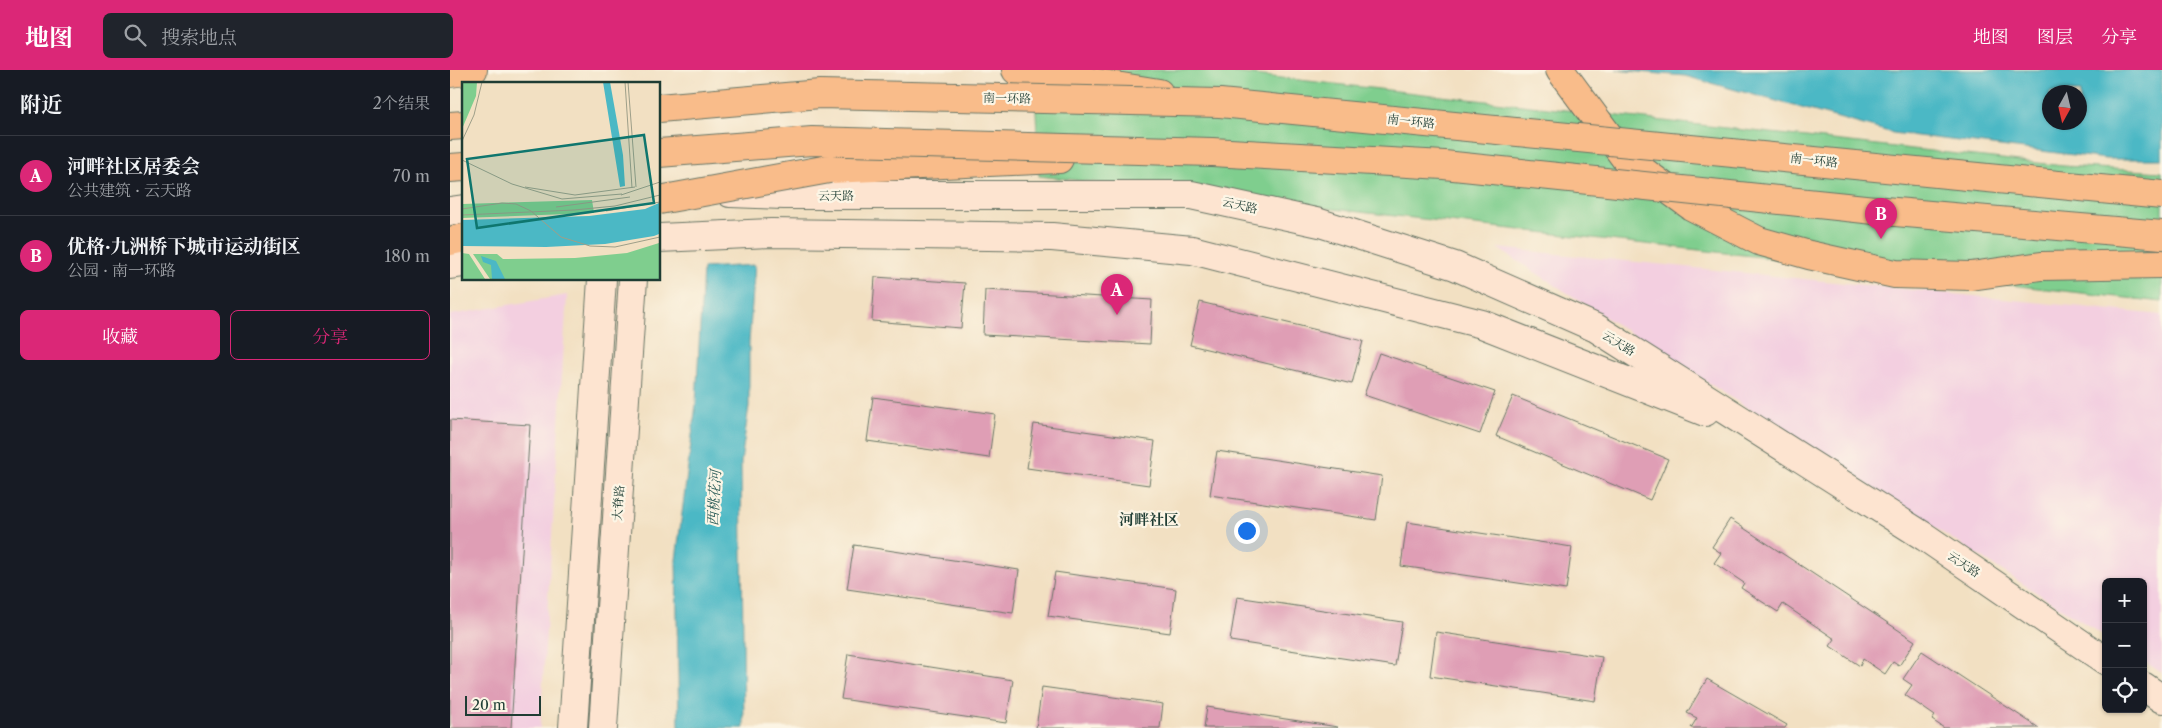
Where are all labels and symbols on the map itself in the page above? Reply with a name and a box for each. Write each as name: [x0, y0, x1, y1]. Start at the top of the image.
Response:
inset map: [462, 82, 660, 280]
north arrow: [2042, 85, 2087, 130]
street label: 南一环路: [983, 90, 1031, 106]
street label: 南一环路: [1386, 111, 1436, 131]
street label: 南一环路: [1789, 150, 1839, 170]
street label: 云天路: [818, 188, 854, 203]
street label: 云天路: [1221, 194, 1259, 216]
pin: B: [1865, 198, 1897, 239]
pin: A: [1101, 274, 1133, 315]
street label: 云天路: [1600, 327, 1638, 359]
water label: 西桃花河: [704, 467, 725, 526]
street label: 大脊路: [609, 485, 627, 521]
district label: 河畔社区: [1119, 510, 1179, 529]
your location: [1234, 518, 1260, 544]
street label: 云天路: [1945, 548, 1983, 580]
scale bar: [465, 693, 541, 716]

